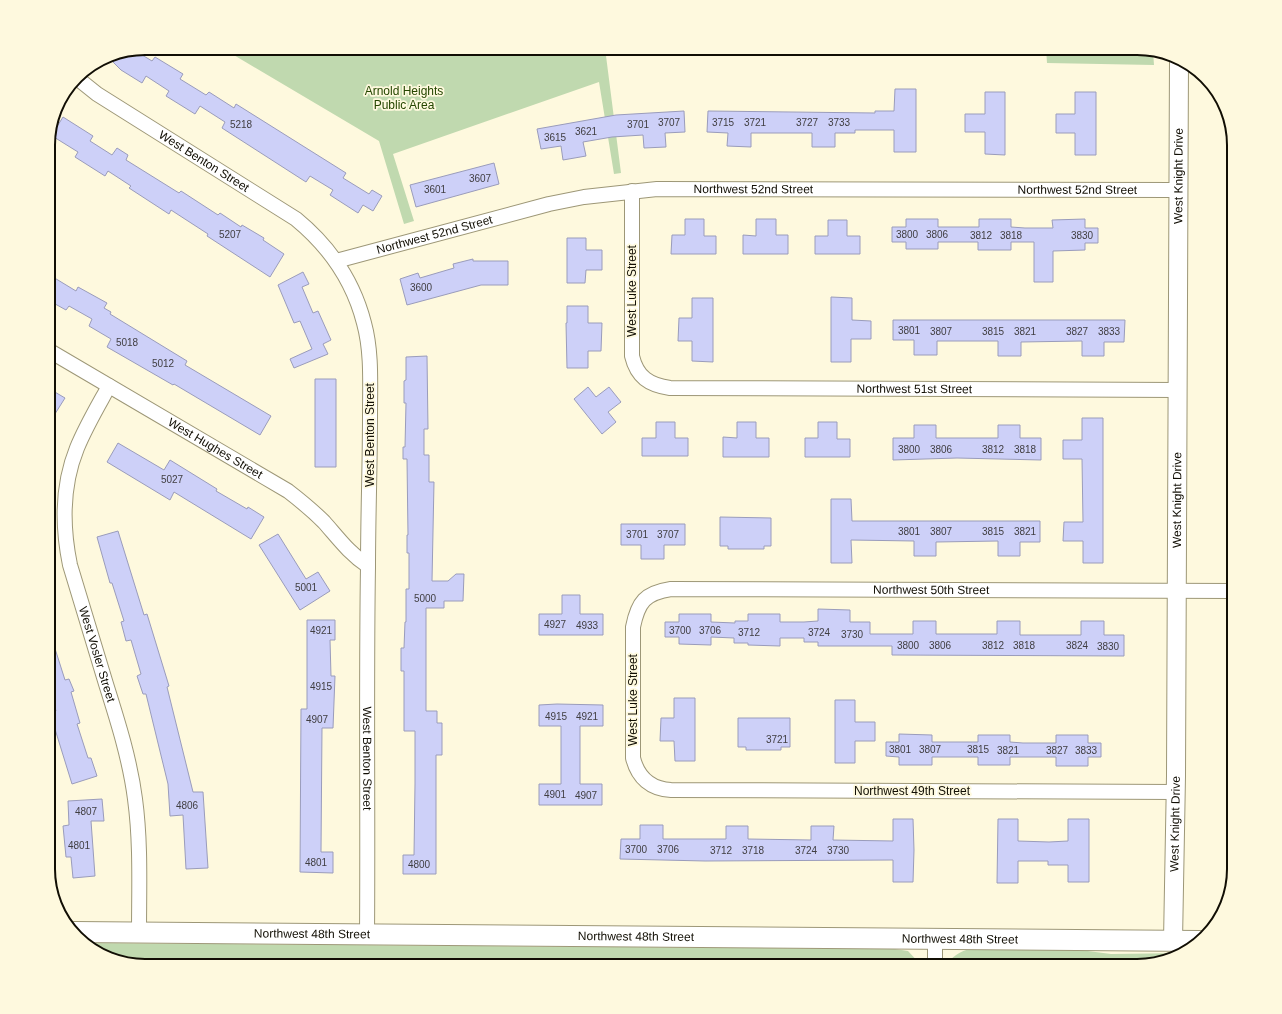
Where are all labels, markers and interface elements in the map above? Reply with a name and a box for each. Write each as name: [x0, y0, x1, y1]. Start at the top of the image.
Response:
park label: Arnold Heights Public Area: [365, 84, 443, 112]
house number: 3707: [658, 117, 681, 128]
house number: 3715: [712, 117, 735, 128]
house number: 3721: [744, 117, 767, 128]
house number: 3727: [796, 117, 819, 128]
house number: 3733: [828, 117, 851, 128]
house number: 5218: [230, 119, 253, 130]
house number: 3701: [627, 119, 650, 130]
house number: 3621: [575, 126, 598, 137]
street label: West Benton Street: [156, 128, 252, 195]
street label: West Knight Drive: [1171, 128, 1186, 224]
house number: 3615: [544, 132, 567, 143]
house number: 3607: [469, 173, 492, 184]
street label: Northwest 52nd Street: [694, 182, 814, 196]
street label: Northwest 52nd Street: [1018, 183, 1138, 197]
house number: 3601: [424, 184, 447, 195]
street label: Northwest 52nd Street: [375, 212, 495, 257]
house number: 5207: [219, 229, 242, 240]
house number: 3800: [896, 229, 919, 240]
house number: 3806: [926, 229, 949, 240]
house number: 3812: [970, 230, 993, 241]
house number: 3818: [1000, 230, 1023, 241]
house number: 3830: [1071, 230, 1094, 241]
street label: West Luke Street: [625, 244, 639, 337]
house number: 3600: [410, 282, 433, 293]
house number: 3801: [898, 325, 921, 336]
house number: 3807: [930, 326, 953, 337]
house number: 3815: [982, 326, 1005, 337]
house number: 3821: [1014, 326, 1037, 337]
house number: 3827: [1066, 326, 1089, 337]
house number: 3833: [1098, 326, 1121, 337]
house number: 5018: [116, 337, 139, 348]
house number: 5012: [152, 358, 175, 369]
street label: West Benton Street: [363, 382, 377, 487]
street label: Northwest 51st Street: [857, 382, 973, 396]
street label: West Hughes Street: [165, 415, 266, 482]
house number: 3800: [898, 444, 921, 455]
house number: 3806: [930, 444, 953, 455]
house number: 3812: [982, 444, 1005, 455]
house number: 3818: [1014, 444, 1037, 455]
street label: West Knight Drive: [1170, 452, 1184, 548]
house number: 5027: [161, 474, 184, 485]
house number: 3801: [898, 526, 921, 537]
house number: 3807: [930, 526, 953, 537]
house number: 3815: [982, 526, 1005, 537]
house number: 3821: [1014, 526, 1037, 537]
house number: 3701: [626, 529, 649, 540]
house number: 3707: [657, 529, 680, 540]
house number: 5001: [295, 582, 318, 593]
street label: Northwest 50th Street: [873, 583, 990, 597]
house number: 5000: [414, 593, 437, 604]
street label: West Vosler Street: [76, 605, 118, 704]
house number: 4927: [544, 619, 567, 630]
house number: 4933: [576, 620, 599, 631]
house number: 4921: [310, 625, 333, 636]
house number: 3700: [669, 625, 692, 636]
house number: 3706: [699, 625, 722, 636]
house number: 3712: [738, 627, 761, 638]
house number: 3724: [808, 627, 831, 638]
house number: 3730: [841, 629, 864, 640]
house number: 3800: [897, 640, 920, 651]
house number: 3806: [929, 640, 952, 651]
house number: 3812: [982, 640, 1005, 651]
house number: 3818: [1013, 640, 1036, 651]
house number: 3824: [1066, 640, 1089, 651]
house number: 3830: [1097, 641, 1120, 652]
street label: West Luke Street: [626, 653, 640, 746]
house number: 4915: [310, 681, 333, 692]
street label: West Benton Street: [360, 706, 374, 811]
house number: 4915: [545, 711, 568, 722]
house number: 4921: [576, 711, 599, 722]
house number: 4907: [306, 714, 329, 725]
house number: 3721: [766, 734, 789, 745]
house number: 3801: [889, 744, 912, 755]
house number: 3807: [919, 744, 942, 755]
house number: 3815: [967, 744, 990, 755]
house number: 3821: [997, 745, 1020, 756]
house number: 3827: [1046, 745, 1069, 756]
house number: 3833: [1075, 745, 1098, 756]
street label: West Knight Drive: [1167, 776, 1183, 872]
street label: Northwest 49th Street: [854, 784, 971, 798]
house number: 4901: [544, 789, 567, 800]
house number: 4907: [575, 790, 598, 801]
house number: 4806: [176, 800, 199, 811]
house number: 4807: [75, 806, 98, 817]
house number: 4801: [68, 840, 91, 851]
house number: 3700: [625, 844, 648, 855]
house number: 3706: [657, 844, 680, 855]
house number: 3712: [710, 845, 733, 856]
house number: 3718: [742, 845, 765, 856]
house number: 3724: [795, 845, 818, 856]
house number: 3730: [827, 845, 850, 856]
house number: 4801: [305, 857, 328, 868]
house number: 4800: [408, 859, 431, 870]
street label: Northwest 48th Street: [254, 926, 371, 941]
street label: Northwest 48th Street: [578, 929, 695, 944]
street label: Northwest 48th Street: [902, 932, 1019, 947]

